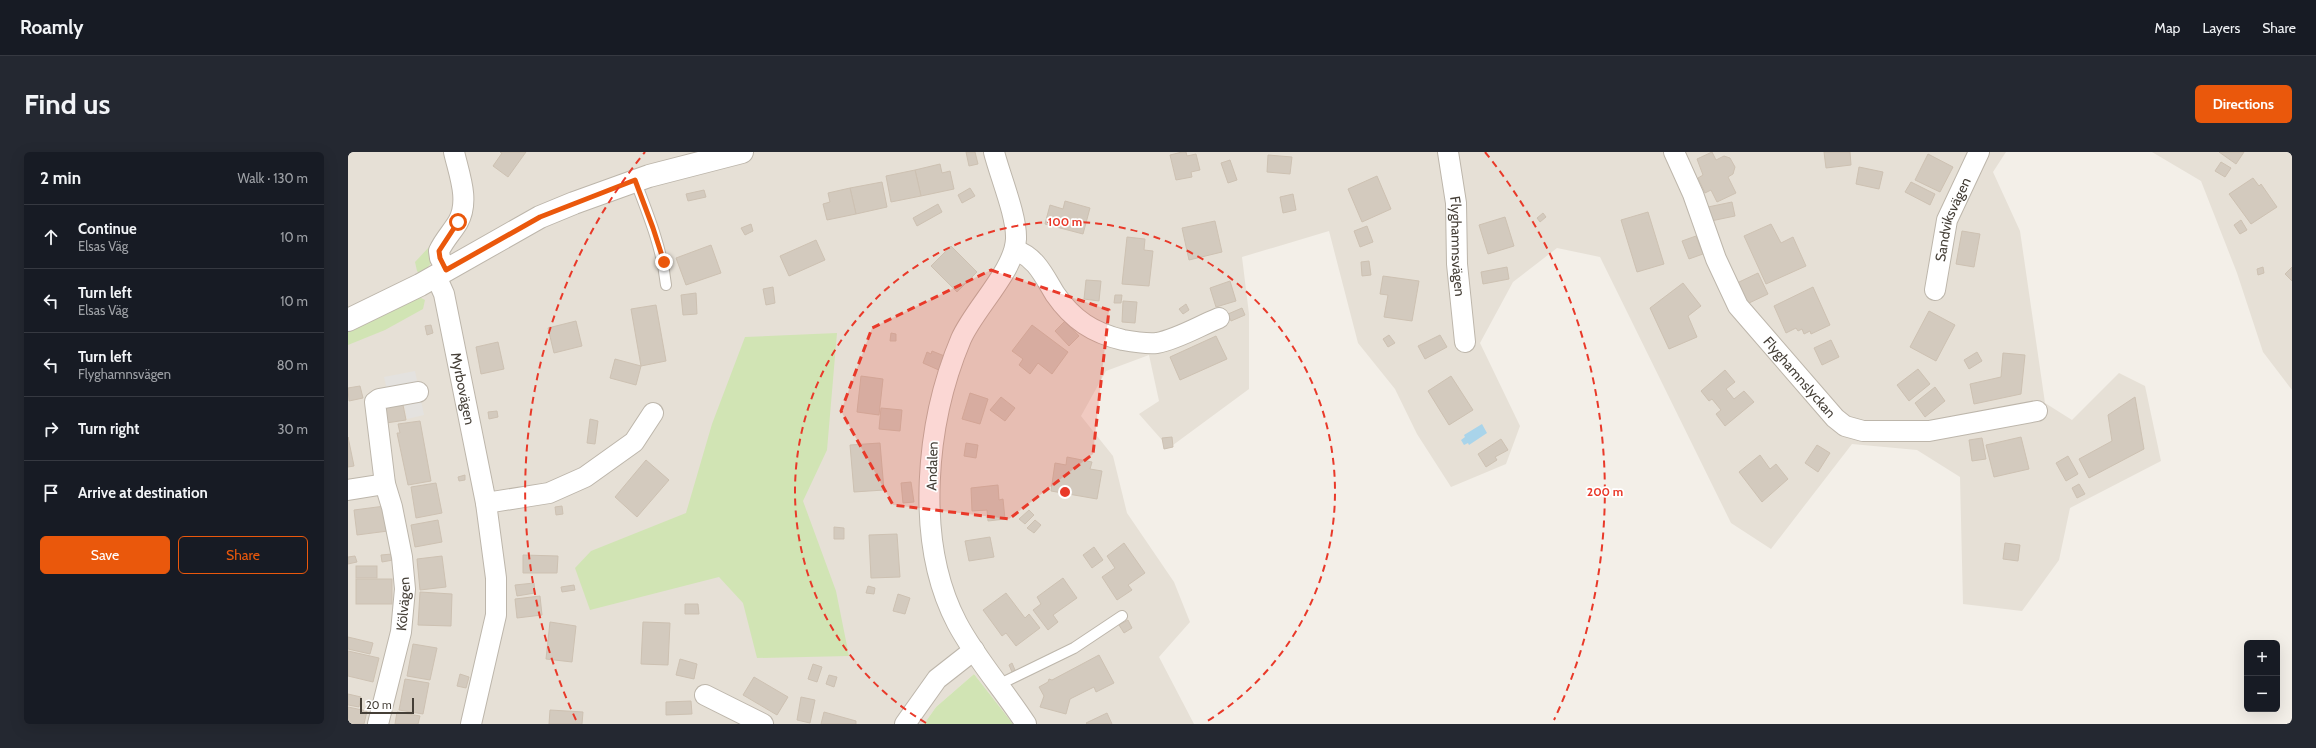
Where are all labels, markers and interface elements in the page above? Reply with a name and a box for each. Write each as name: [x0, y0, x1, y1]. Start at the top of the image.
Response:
text: Roamly: [20, 16, 83, 39]
text: Map: [2155, 19, 2180, 37]
text: Layers: [2202, 19, 2240, 37]
text: Share: [2262, 19, 2296, 37]
button: Directions: [2195, 85, 2292, 123]
text: Find us: [24, 87, 110, 121]
text: 2 min: [40, 168, 81, 188]
text: Walk · 130 m: [237, 170, 308, 186]
street label: Sandviksvägen: [1931, 174, 1975, 263]
street label: Flyghamnsvägen: [1446, 195, 1469, 297]
route start: [449, 213, 467, 231]
text: 100 m: [1048, 214, 1082, 229]
text: Continue: [78, 220, 137, 238]
icon: ahead: [40, 226, 62, 248]
text: 10 m: [280, 229, 308, 245]
text: Elsas Väg: [78, 238, 128, 254]
route end: [655, 253, 673, 271]
text: Turn left: [78, 284, 132, 302]
icon: left: [40, 290, 62, 312]
text: 10 m: [280, 293, 308, 309]
text: Elsas Väg: [78, 302, 128, 318]
street label: Flyghamnslyckan: [1759, 333, 1840, 422]
text: Turn left: [78, 348, 132, 366]
street label: Myrbovägen: [447, 351, 479, 426]
icon: left: [40, 354, 62, 376]
text: 80 m: [277, 357, 308, 373]
text: Flyghamnsvägen: [78, 366, 171, 382]
icon: right: [40, 418, 62, 440]
text: Turn right: [78, 420, 139, 438]
text: 30 m: [278, 421, 308, 437]
street label: Andalen: [922, 441, 942, 491]
icon: arrive: [40, 482, 62, 504]
text: Arrive at destination: [78, 484, 208, 502]
text: 200 m: [1587, 484, 1623, 499]
centre of rings: [1058, 485, 1072, 499]
button: Save: [40, 536, 170, 574]
button: Share: [178, 536, 308, 574]
street label: Kölvägen: [392, 576, 414, 632]
map controls: [2244, 640, 2280, 712]
button: +: [2244, 640, 2280, 676]
button: −: [2244, 676, 2280, 712]
scale bar: [360, 696, 414, 715]
text: 20 m: [366, 698, 392, 712]

